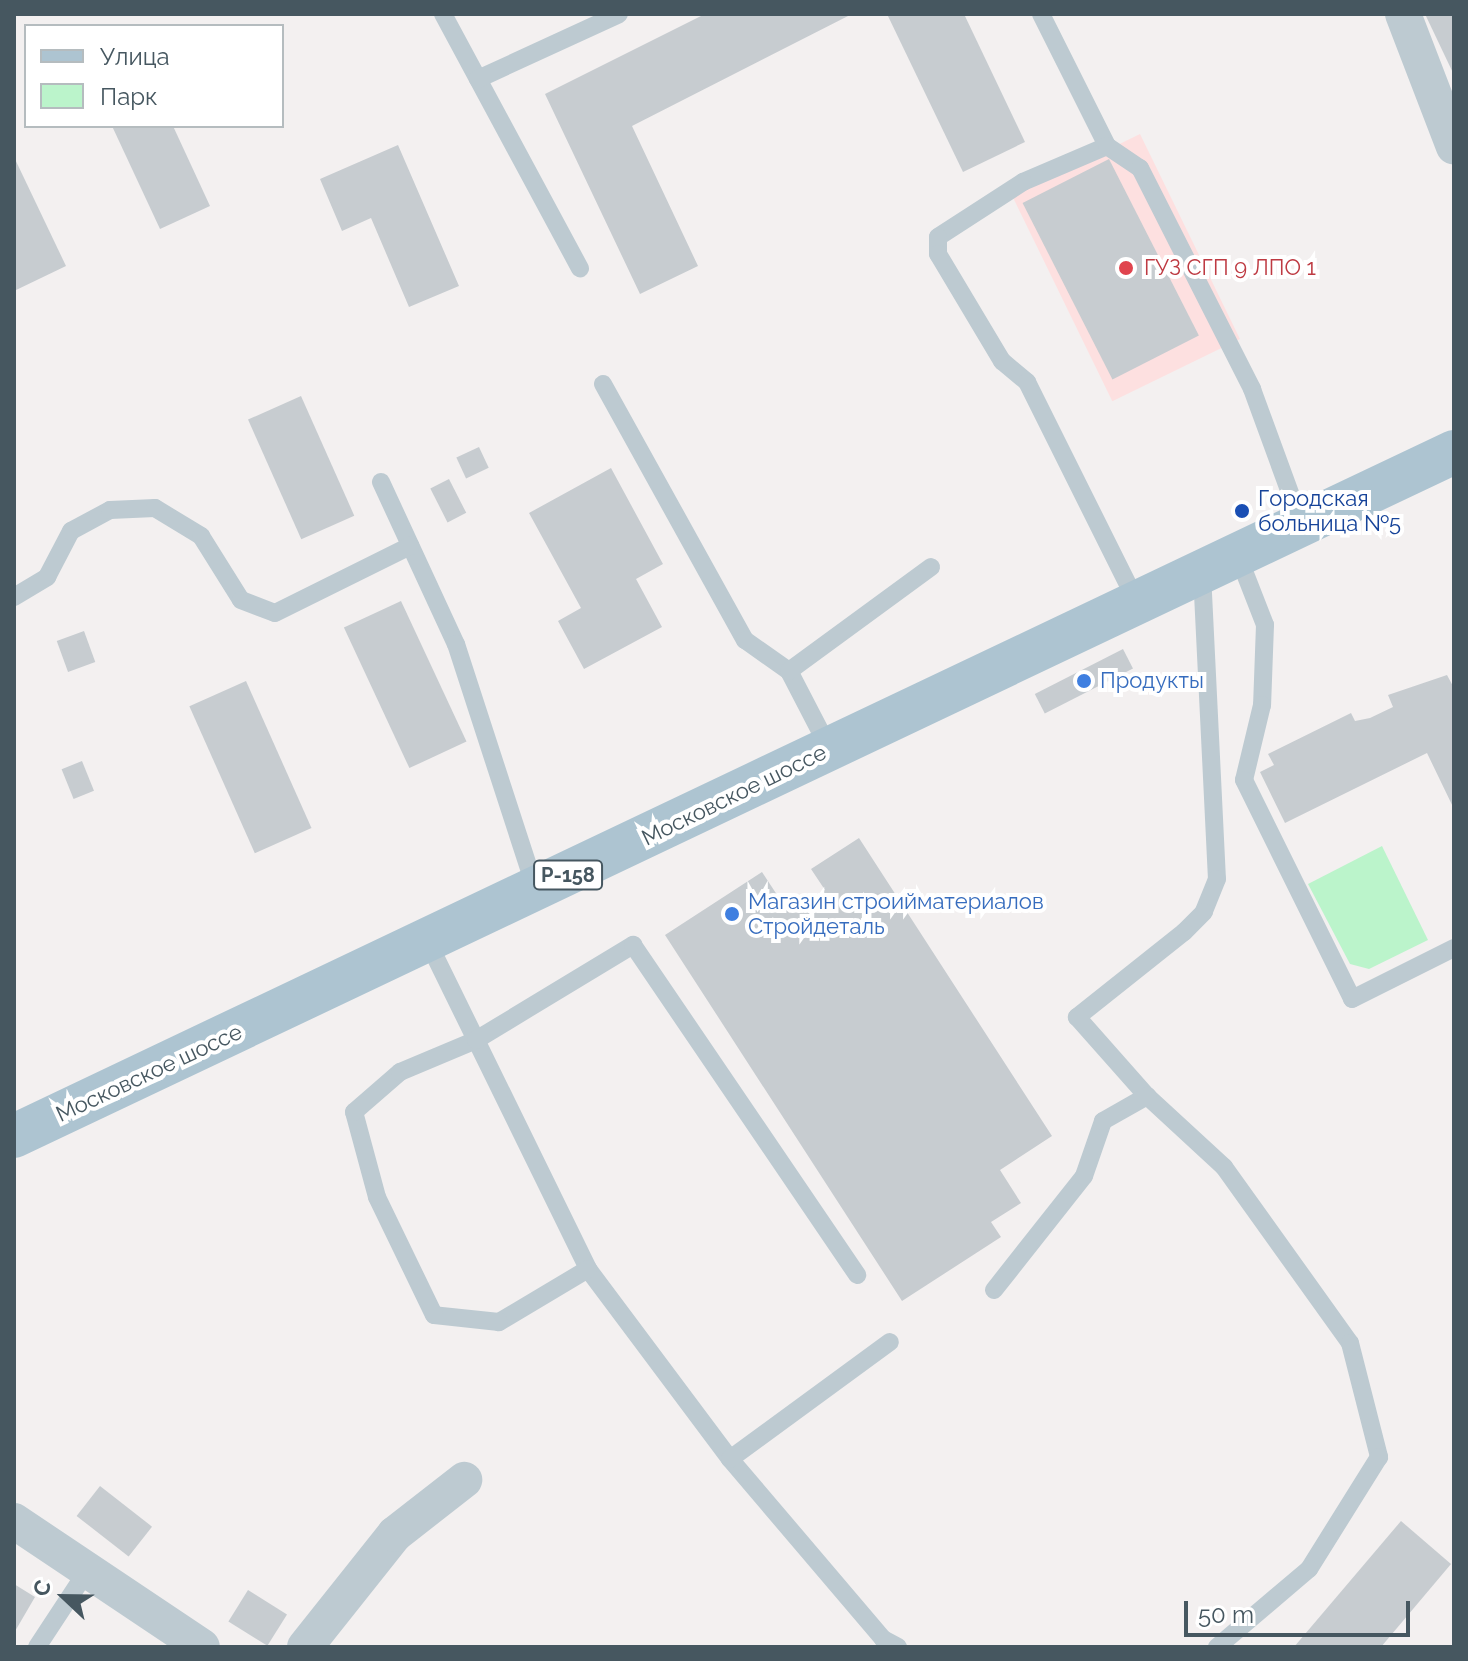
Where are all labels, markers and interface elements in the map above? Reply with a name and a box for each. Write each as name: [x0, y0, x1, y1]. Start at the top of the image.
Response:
legend: [24, 24, 284, 128]
text: Улица: [100, 42, 170, 71]
text: Парк: [100, 82, 158, 111]
place label: ГУЗ СГП 9 ЛПО 1: [1144, 255, 1316, 281]
marker: ГУЗ СГП 9 ЛПО 1: [1115, 257, 1137, 279]
place label: Городская больница №5: [1258, 485, 1401, 536]
marker: Городская больница №5: [1233, 502, 1251, 520]
place label: Продукты: [1100, 668, 1204, 694]
marker: Продукты: [1075, 672, 1093, 690]
street label: Московское шоссе: [637, 739, 831, 851]
road number: Р-158: [532, 859, 604, 891]
place label: Магазин строийматериалов Стройдеталь: [748, 888, 1044, 940]
marker: Магазин строийматериалов Стройдеталь: [723, 905, 741, 923]
street label: Московское шоссе: [52, 1018, 246, 1128]
north arrow: [24, 1557, 104, 1637]
text: С: [27, 1576, 57, 1600]
scale bar: [1188, 1585, 1414, 1635]
text: 50 m: [1198, 1600, 1254, 1629]

